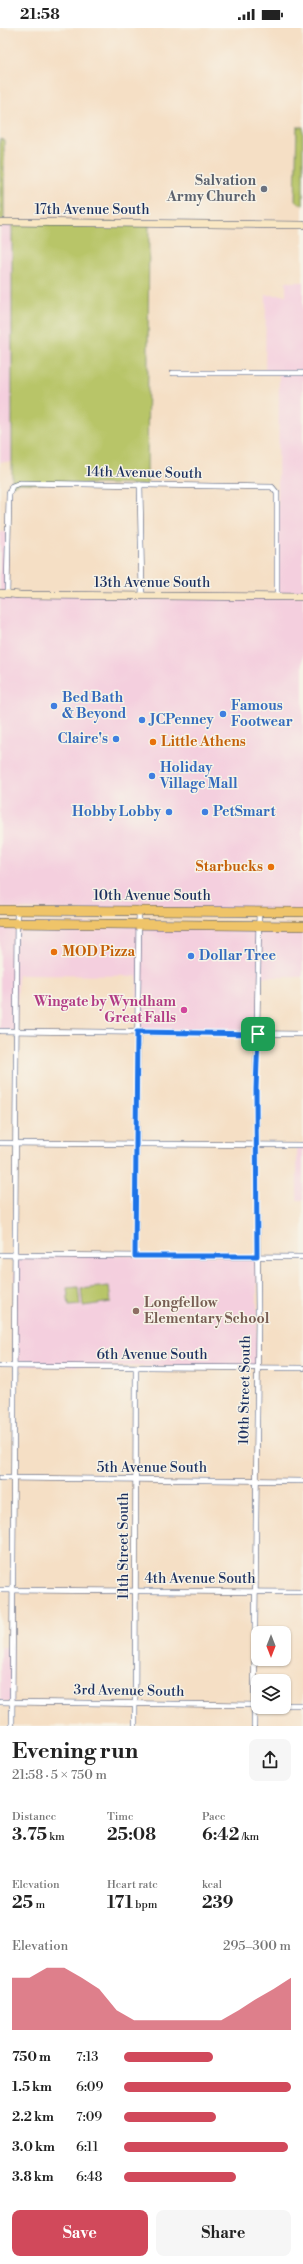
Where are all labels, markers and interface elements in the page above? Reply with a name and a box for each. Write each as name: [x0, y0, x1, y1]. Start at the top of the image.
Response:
text: 21:58: [20, 5, 60, 24]
place label: Salvation Army Church: [166, 172, 256, 206]
marker: Salvation Army Church: [259, 184, 269, 194]
street label: 17th Avenue South: [34, 201, 150, 219]
street label: 14th Avenue South: [86, 463, 203, 483]
street label: 13th Avenue South: [94, 574, 211, 592]
place label: Bed Bath & Beyond: [62, 689, 127, 723]
place label: Famous Footwear: [231, 697, 293, 731]
marker: Bed Bath & Beyond: [49, 701, 59, 711]
marker: Famous Footwear: [218, 709, 228, 719]
place label: JCPenney: [148, 711, 215, 729]
marker: JCPenney: [137, 715, 147, 725]
place label: Claire's: [57, 730, 108, 748]
place label: Little Athens: [161, 733, 246, 751]
marker: Claire's: [111, 734, 121, 744]
marker: Little Athens: [148, 737, 158, 747]
place label: Holiday Village Mall: [159, 759, 238, 793]
marker: Holiday Village Mall: [147, 771, 157, 781]
place label: Hobby Lobby: [72, 803, 162, 821]
place label: PetSmart: [213, 803, 277, 821]
marker: Hobby Lobby: [164, 807, 174, 817]
marker: PetSmart: [200, 807, 210, 817]
place label: Starbucks: [196, 858, 263, 876]
marker: Starbucks: [266, 862, 276, 872]
street label: 10th Avenue South: [93, 887, 211, 905]
place label: MOD Pizza: [62, 943, 136, 961]
marker: MOD Pizza: [49, 947, 59, 957]
place label: Dollar Tree: [199, 947, 276, 965]
marker: Dollar Tree: [186, 951, 196, 961]
place label: Wingate by Wyndham Great Falls: [33, 993, 176, 1027]
marker: Wingate by Wyndham Great Falls: [179, 1005, 189, 1015]
pin: [241, 1017, 275, 1051]
icon: arrive: [247, 1023, 269, 1045]
place label: Longfellow Elementary School: [144, 1294, 270, 1328]
marker: Longfellow Elementary School: [131, 1306, 141, 1316]
street label: 10th Street South: [235, 1334, 255, 1445]
street label: 6th Avenue South: [96, 1346, 208, 1364]
street label: 5th Avenue South: [97, 1459, 208, 1477]
street label: 11th Street South: [115, 1492, 133, 1600]
street label: 4th Avenue South: [144, 1570, 256, 1588]
north arrow: [251, 1626, 291, 1666]
map controls: [251, 1626, 291, 1714]
button: layers: [251, 1674, 291, 1714]
street label: 3rd Avenue South: [73, 1681, 185, 1701]
text: Evening run: [12, 1738, 138, 1765]
button: share: [249, 1739, 291, 1781]
text: 21:58 · 5 × 750 m: [12, 1767, 107, 1783]
text: Distance: [12, 1810, 56, 1824]
text: Time: [107, 1810, 134, 1824]
text: Pace: [202, 1810, 226, 1824]
text: 3.75: [12, 1824, 47, 1846]
text: 25:08: [107, 1824, 156, 1846]
text: 6:42: [202, 1824, 239, 1846]
text: km: [47, 1830, 65, 1844]
text: /km: [239, 1830, 259, 1844]
text: Elevation: [12, 1878, 60, 1892]
text: Heart rate: [107, 1878, 158, 1892]
text: kcal: [202, 1878, 222, 1892]
text: 25: [12, 1892, 33, 1914]
text: 171: [107, 1892, 133, 1914]
text: 239: [202, 1892, 234, 1914]
text: m: [33, 1898, 45, 1912]
text: bpm: [133, 1898, 157, 1912]
text: Elevation: [12, 1938, 68, 1954]
text: 295–300 m: [223, 1938, 291, 1954]
text: 750 m: [12, 2049, 51, 2065]
text: 7:13: [76, 2049, 98, 2065]
text: 1.5 km: [12, 2079, 52, 2095]
text: 6:09: [76, 2079, 103, 2095]
text: 2.2 km: [12, 2109, 54, 2125]
text: 7:09: [76, 2109, 102, 2125]
text: 3.0 km: [12, 2139, 55, 2155]
text: 6:11: [76, 2139, 98, 2155]
text: 3.8 km: [12, 2169, 54, 2185]
text: 6:48: [76, 2169, 103, 2185]
button: Save: [12, 2210, 148, 2256]
button: Share: [156, 2210, 291, 2256]

